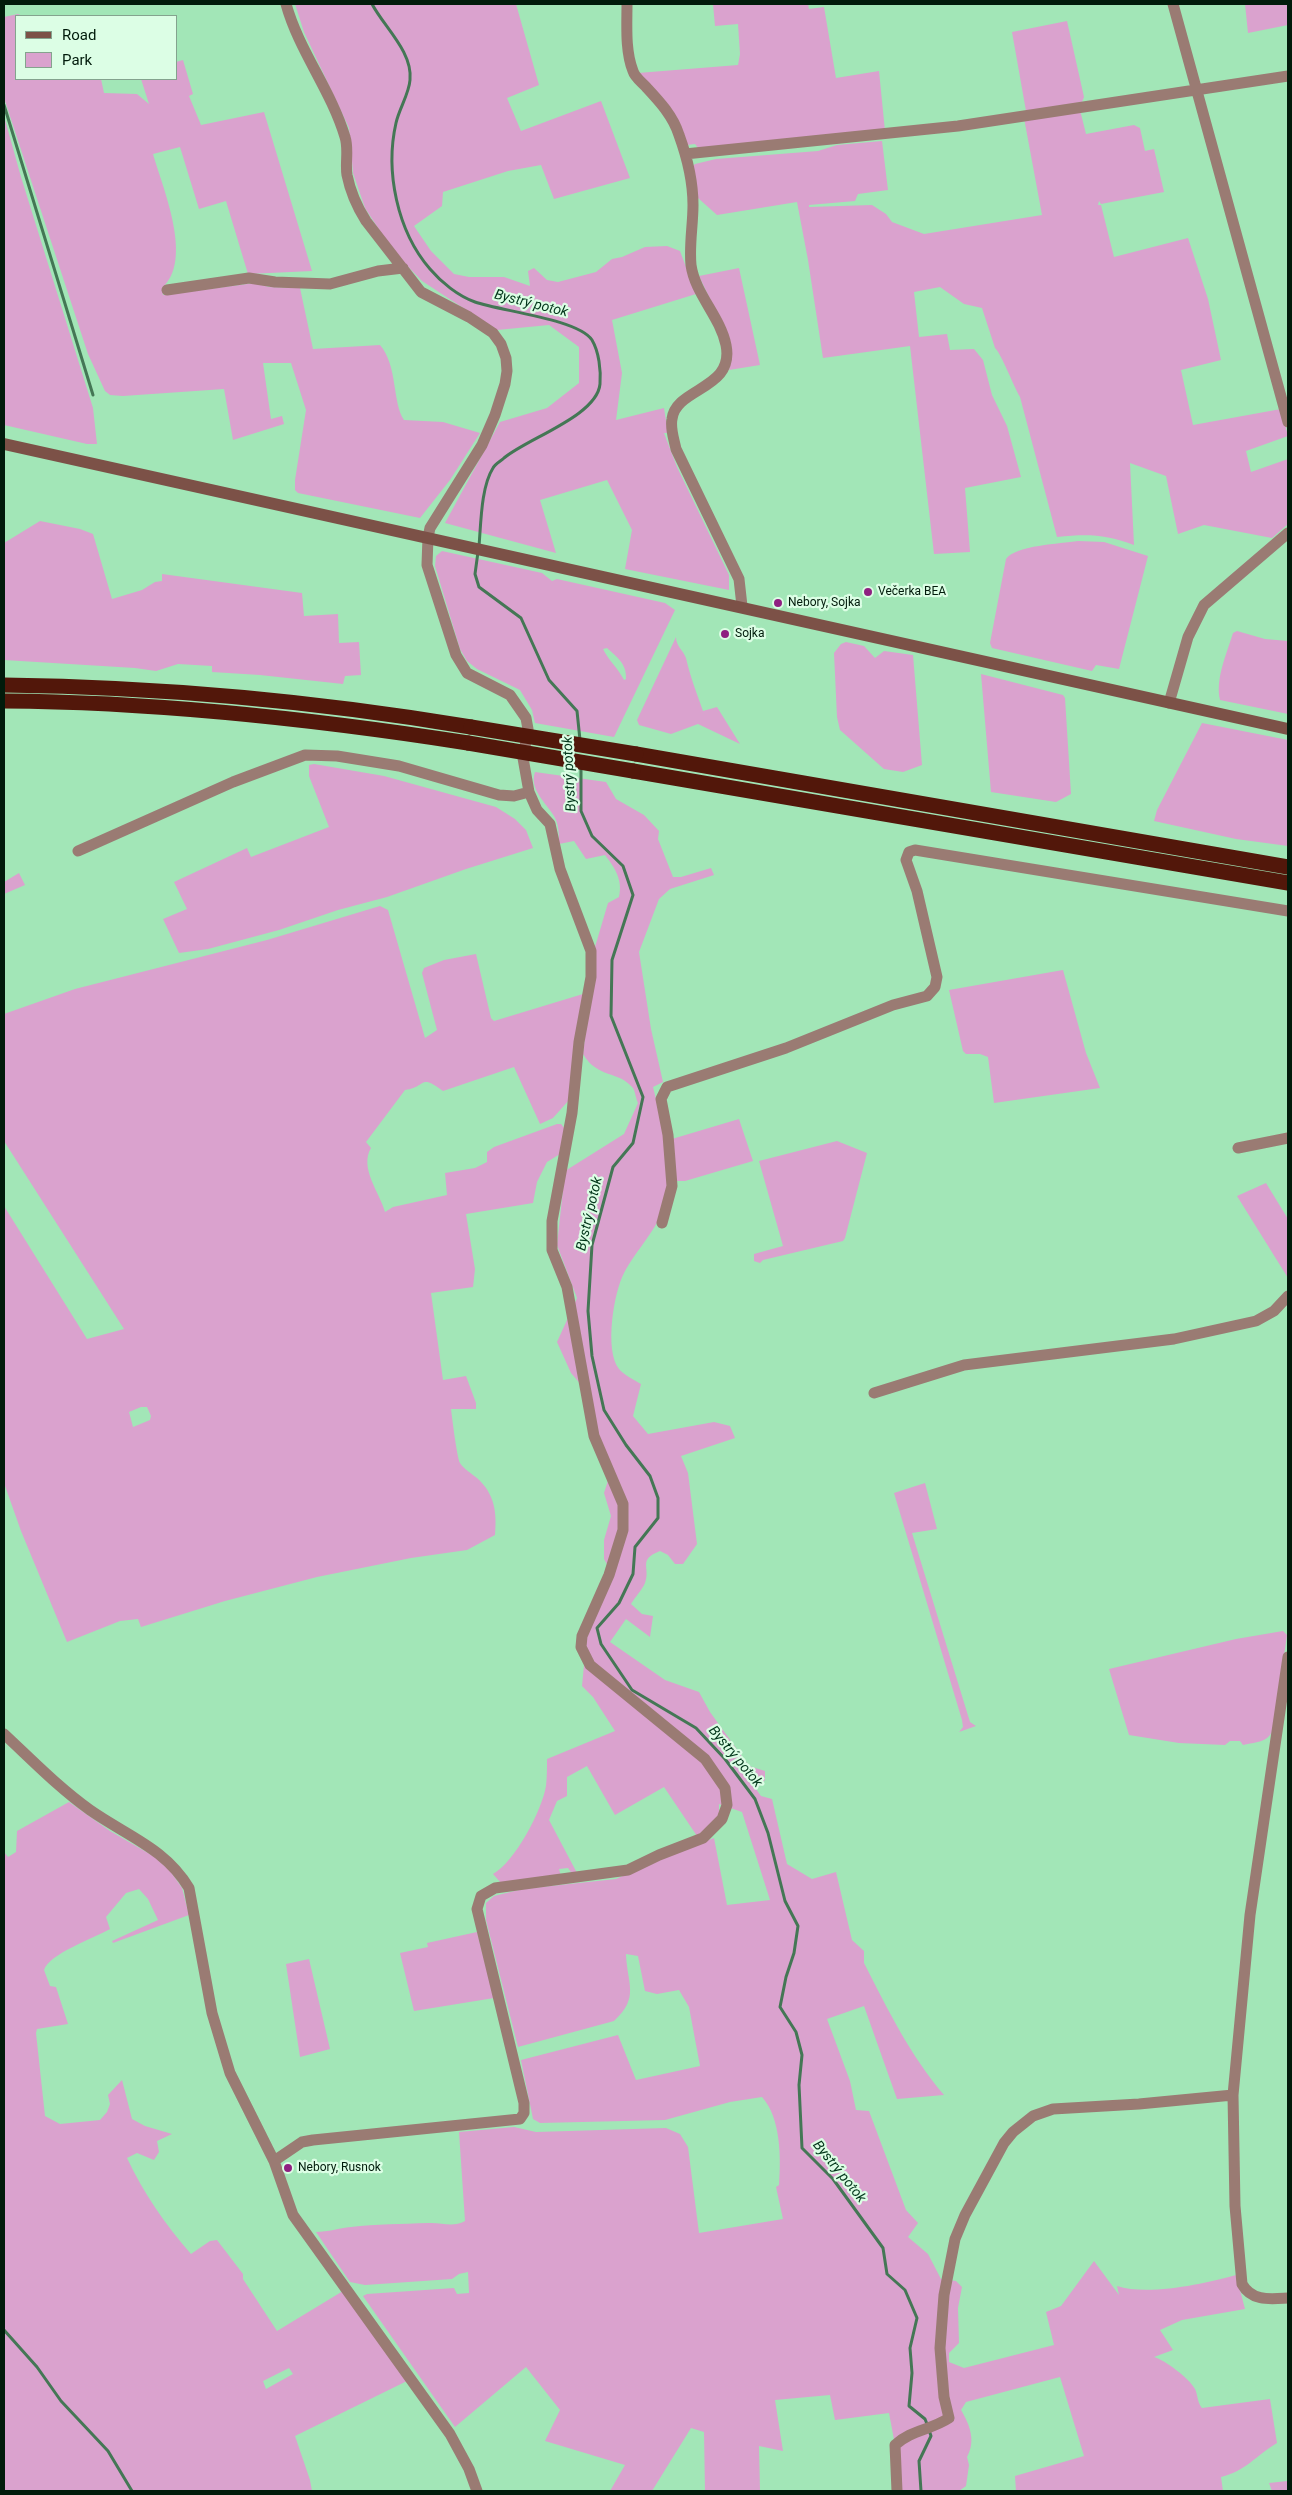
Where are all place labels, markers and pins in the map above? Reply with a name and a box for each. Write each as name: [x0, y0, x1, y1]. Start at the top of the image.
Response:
place label: Večerka BEA: [878, 585, 946, 599]
marker: Večerka BEA: [862, 586, 874, 598]
place label: Nebory, Sojka: [788, 596, 861, 610]
marker: Nebory, Sojka: [772, 597, 784, 609]
place label: Sojka: [735, 627, 764, 641]
marker: Sojka: [719, 628, 731, 640]
place label: Nebory, Rusnok: [298, 2161, 381, 2175]
marker: Nebory, Rusnok: [282, 2162, 294, 2174]

